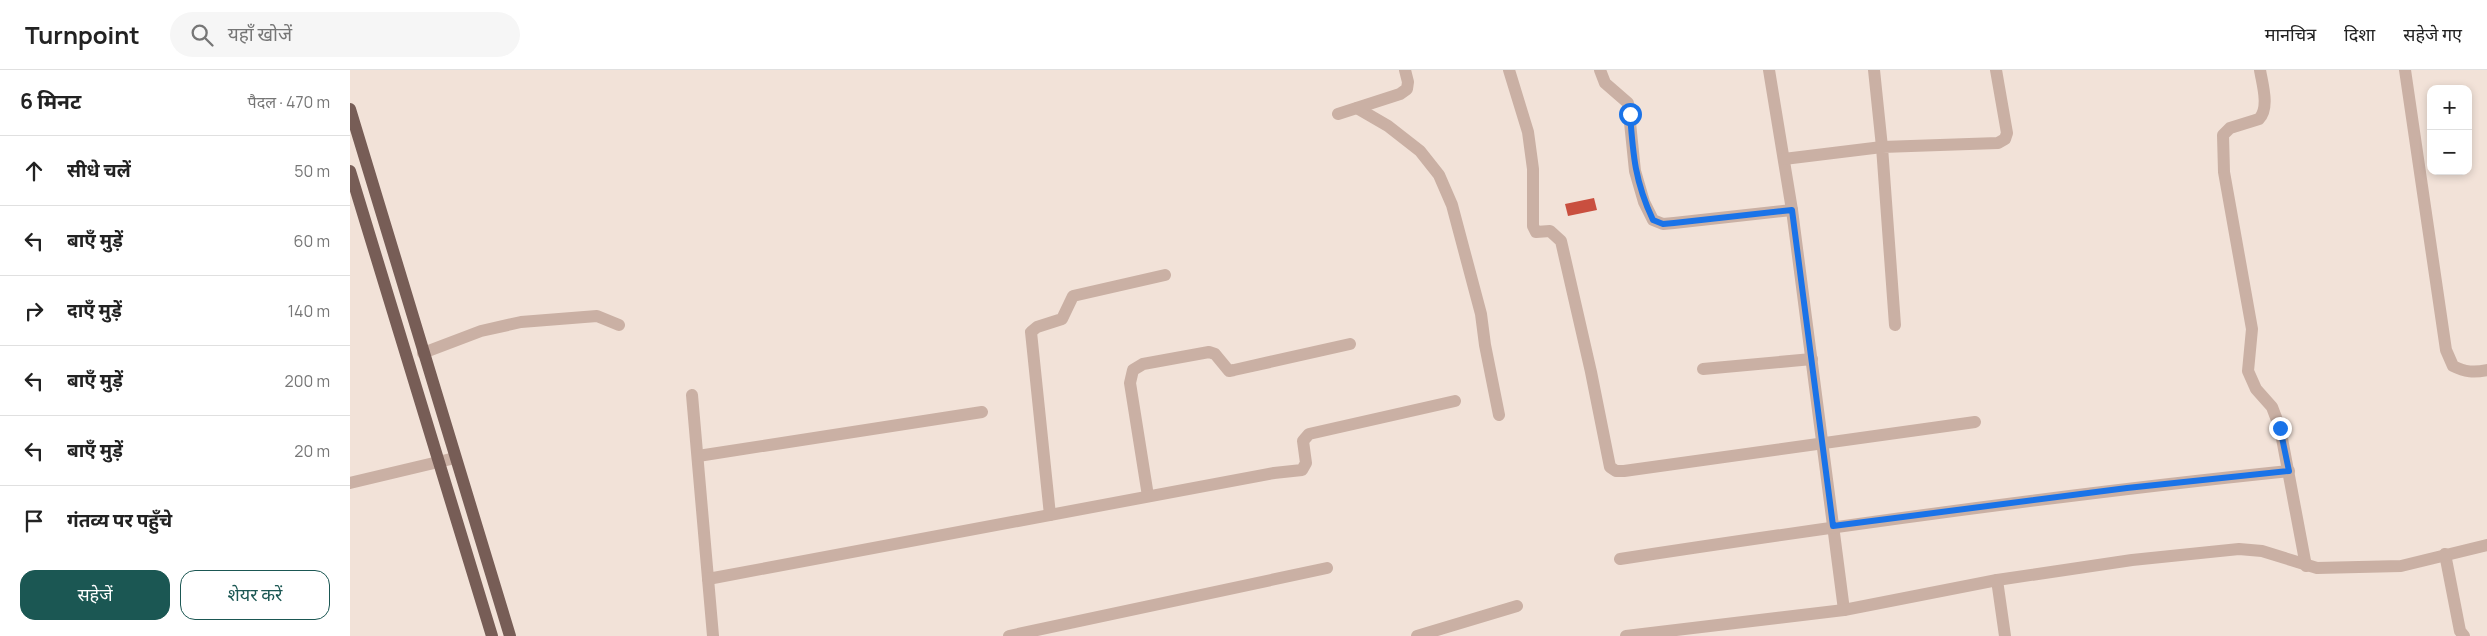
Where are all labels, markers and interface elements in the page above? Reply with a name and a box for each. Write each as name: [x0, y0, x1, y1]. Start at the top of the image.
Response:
search box: [170, 12, 520, 57]
text: Turnpoint: [25, 18, 140, 51]
icon: search: [188, 21, 216, 49]
text: यहाँ खोजें: [228, 21, 292, 47]
text: मानचित्र: [2265, 22, 2316, 46]
text: दिशा: [2344, 22, 2375, 46]
text: सहेजे गए: [2403, 22, 2462, 46]
map controls: [2427, 85, 2472, 175]
button: +: [2427, 85, 2472, 130]
text: 6 मिनट: [20, 87, 81, 115]
text: पैदल · 470 m: [248, 91, 330, 113]
route start: [1619, 103, 1642, 126]
button: −: [2427, 130, 2472, 175]
icon: ahead: [20, 157, 48, 185]
text: सीधे चलें: [67, 157, 131, 183]
text: 50 m: [294, 160, 330, 182]
icon: left: [20, 227, 48, 255]
text: बाएँ मुड़ें: [67, 227, 123, 253]
text: 60 m: [294, 230, 330, 252]
icon: right: [20, 297, 48, 325]
text: दाएँ मुड़ें: [67, 297, 122, 323]
text: 140 m: [288, 300, 330, 322]
icon: left: [20, 367, 48, 395]
text: बाएँ मुड़ें: [67, 367, 123, 393]
text: 200 m: [285, 370, 330, 392]
route end: [2269, 417, 2292, 440]
icon: left: [20, 437, 48, 465]
text: बाएँ मुड़ें: [67, 437, 123, 463]
text: 20 m: [294, 440, 330, 462]
icon: arrive: [20, 507, 48, 535]
text: गंतव्य पर पहुँचे: [67, 507, 172, 533]
button: सहेजें: [20, 570, 170, 620]
button: शेयर करें: [180, 570, 330, 620]

